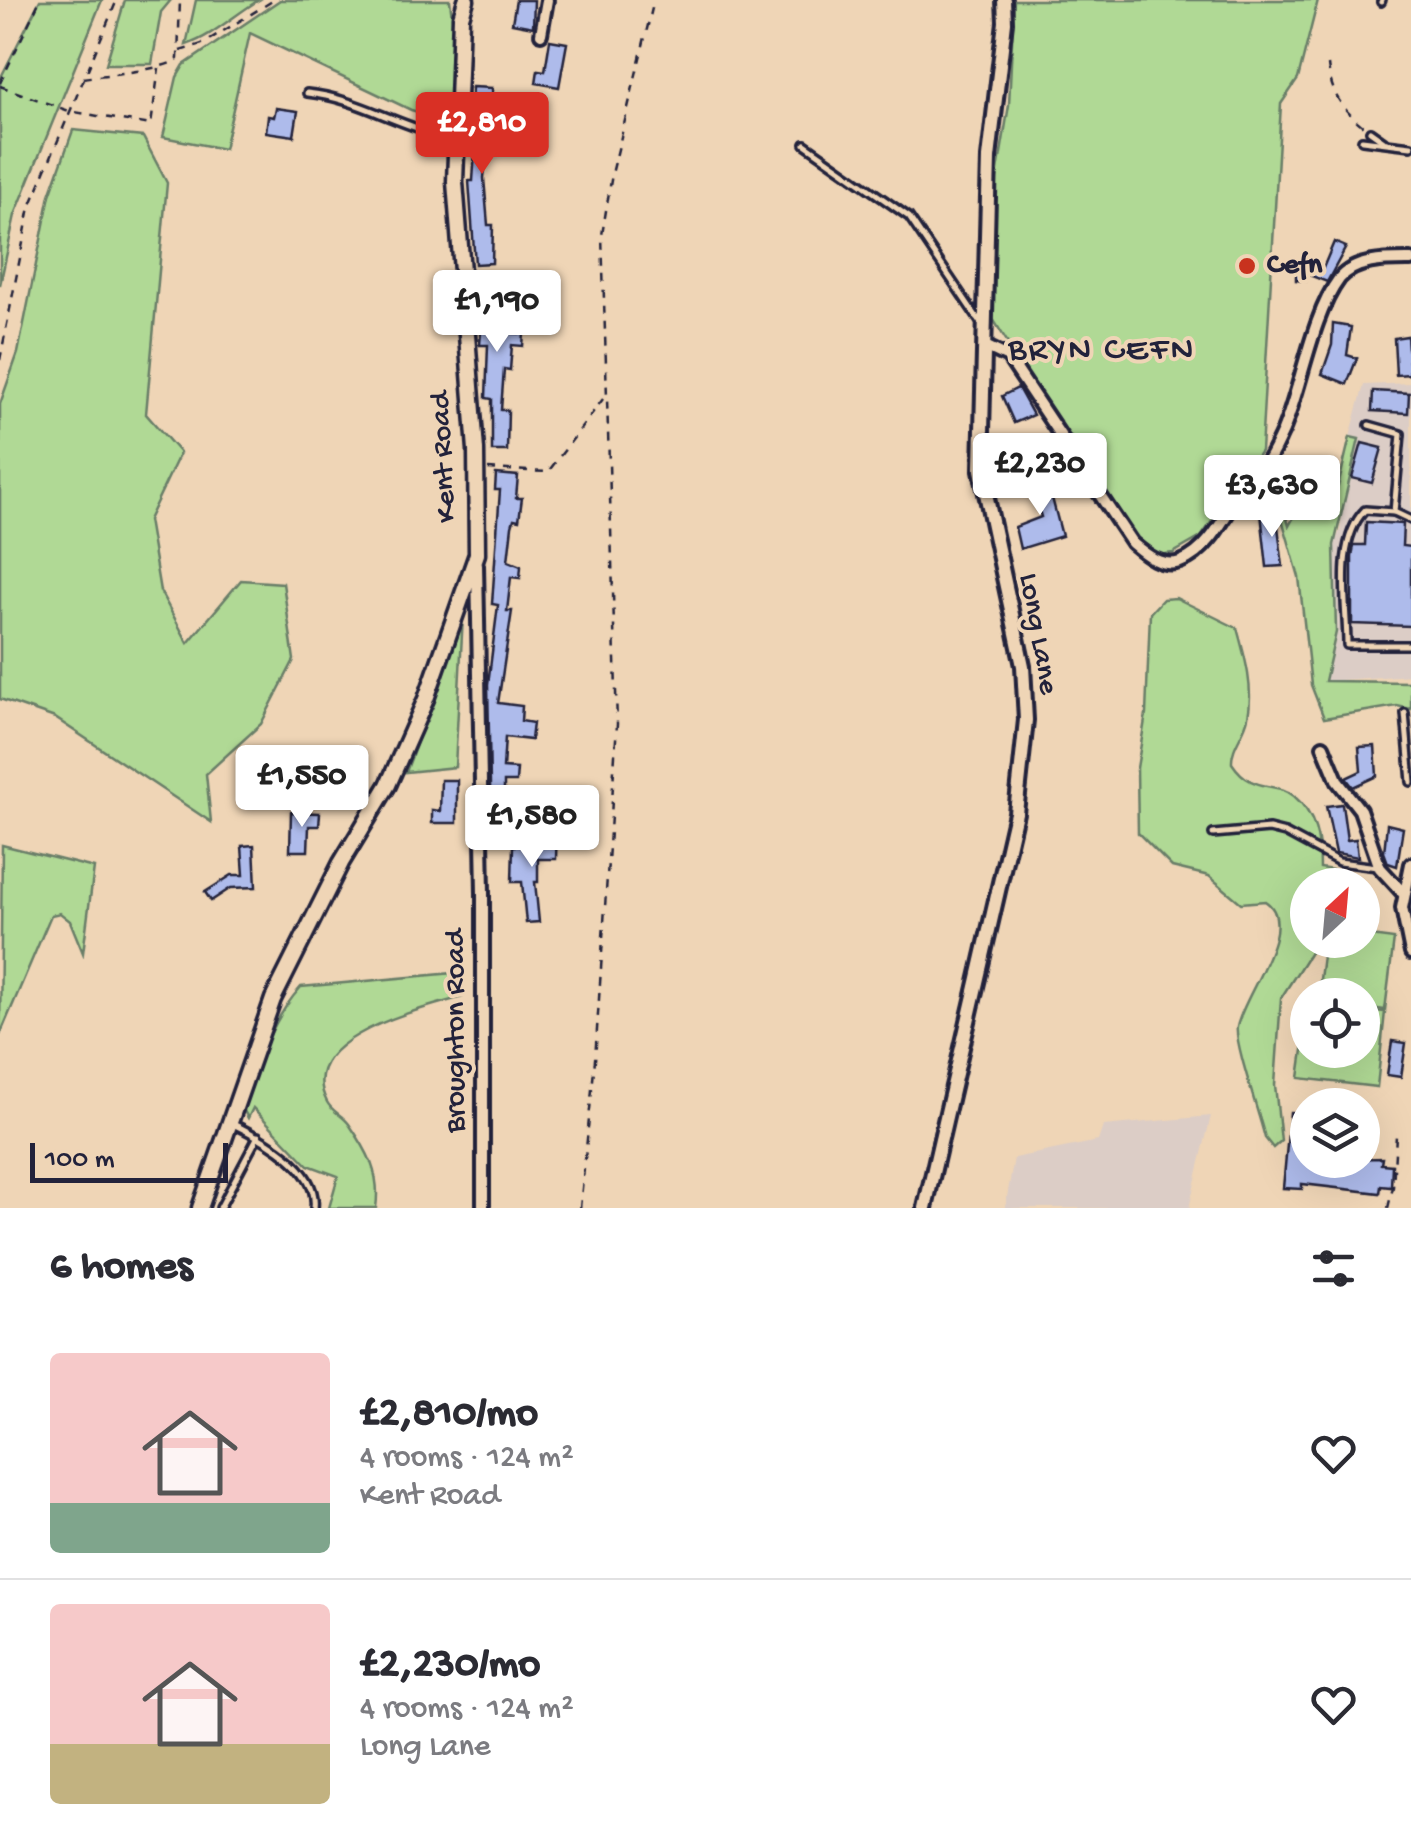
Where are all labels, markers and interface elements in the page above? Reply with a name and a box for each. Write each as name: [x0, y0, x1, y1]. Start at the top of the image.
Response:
pin: £2,810: [401, 92, 563, 177]
text: £2,810: [438, 105, 526, 143]
place label: Cefn: [1267, 249, 1323, 284]
marker: Cefn: [1236, 255, 1258, 277]
pin: £1,190: [416, 270, 578, 355]
text: £1,190: [455, 283, 539, 321]
district label: BRYN CEFN: [1007, 331, 1196, 372]
street label: Kent Road: [424, 388, 466, 523]
pin: £2,230: [959, 433, 1121, 518]
text: £2,230: [995, 446, 1085, 484]
pin: £3,630: [1191, 455, 1353, 540]
text: £3,630: [1226, 468, 1318, 506]
street label: Long Lane: [1009, 571, 1065, 698]
pin: £1,550: [221, 745, 383, 830]
text: £1,550: [258, 758, 347, 796]
pin: £1,580: [451, 785, 613, 870]
text: £1,580: [487, 798, 577, 836]
north arrow: [1290, 868, 1380, 958]
map controls: [1290, 868, 1380, 1178]
street label: Broughton Road: [440, 927, 475, 1134]
button: locate: [1290, 978, 1380, 1068]
button: layers: [1290, 1088, 1380, 1178]
scale bar: [30, 1138, 228, 1182]
text: 100 m: [45, 1144, 115, 1177]
icon: filters: [1306, 1241, 1361, 1296]
text: 6 homes: [50, 1244, 193, 1293]
text: £2,810/mo: [360, 1391, 538, 1440]
icon: home: [130, 1393, 250, 1513]
icon: heart: [1306, 1426, 1361, 1481]
text: 4 rooms · 124 m²: [360, 1440, 574, 1478]
text: Kent Road: [360, 1478, 500, 1516]
text: £2,230/mo: [360, 1642, 540, 1691]
icon: home: [130, 1644, 250, 1764]
icon: heart: [1306, 1677, 1361, 1732]
text: 4 rooms · 124 m²: [360, 1691, 574, 1729]
text: Long Lane: [360, 1729, 491, 1767]

